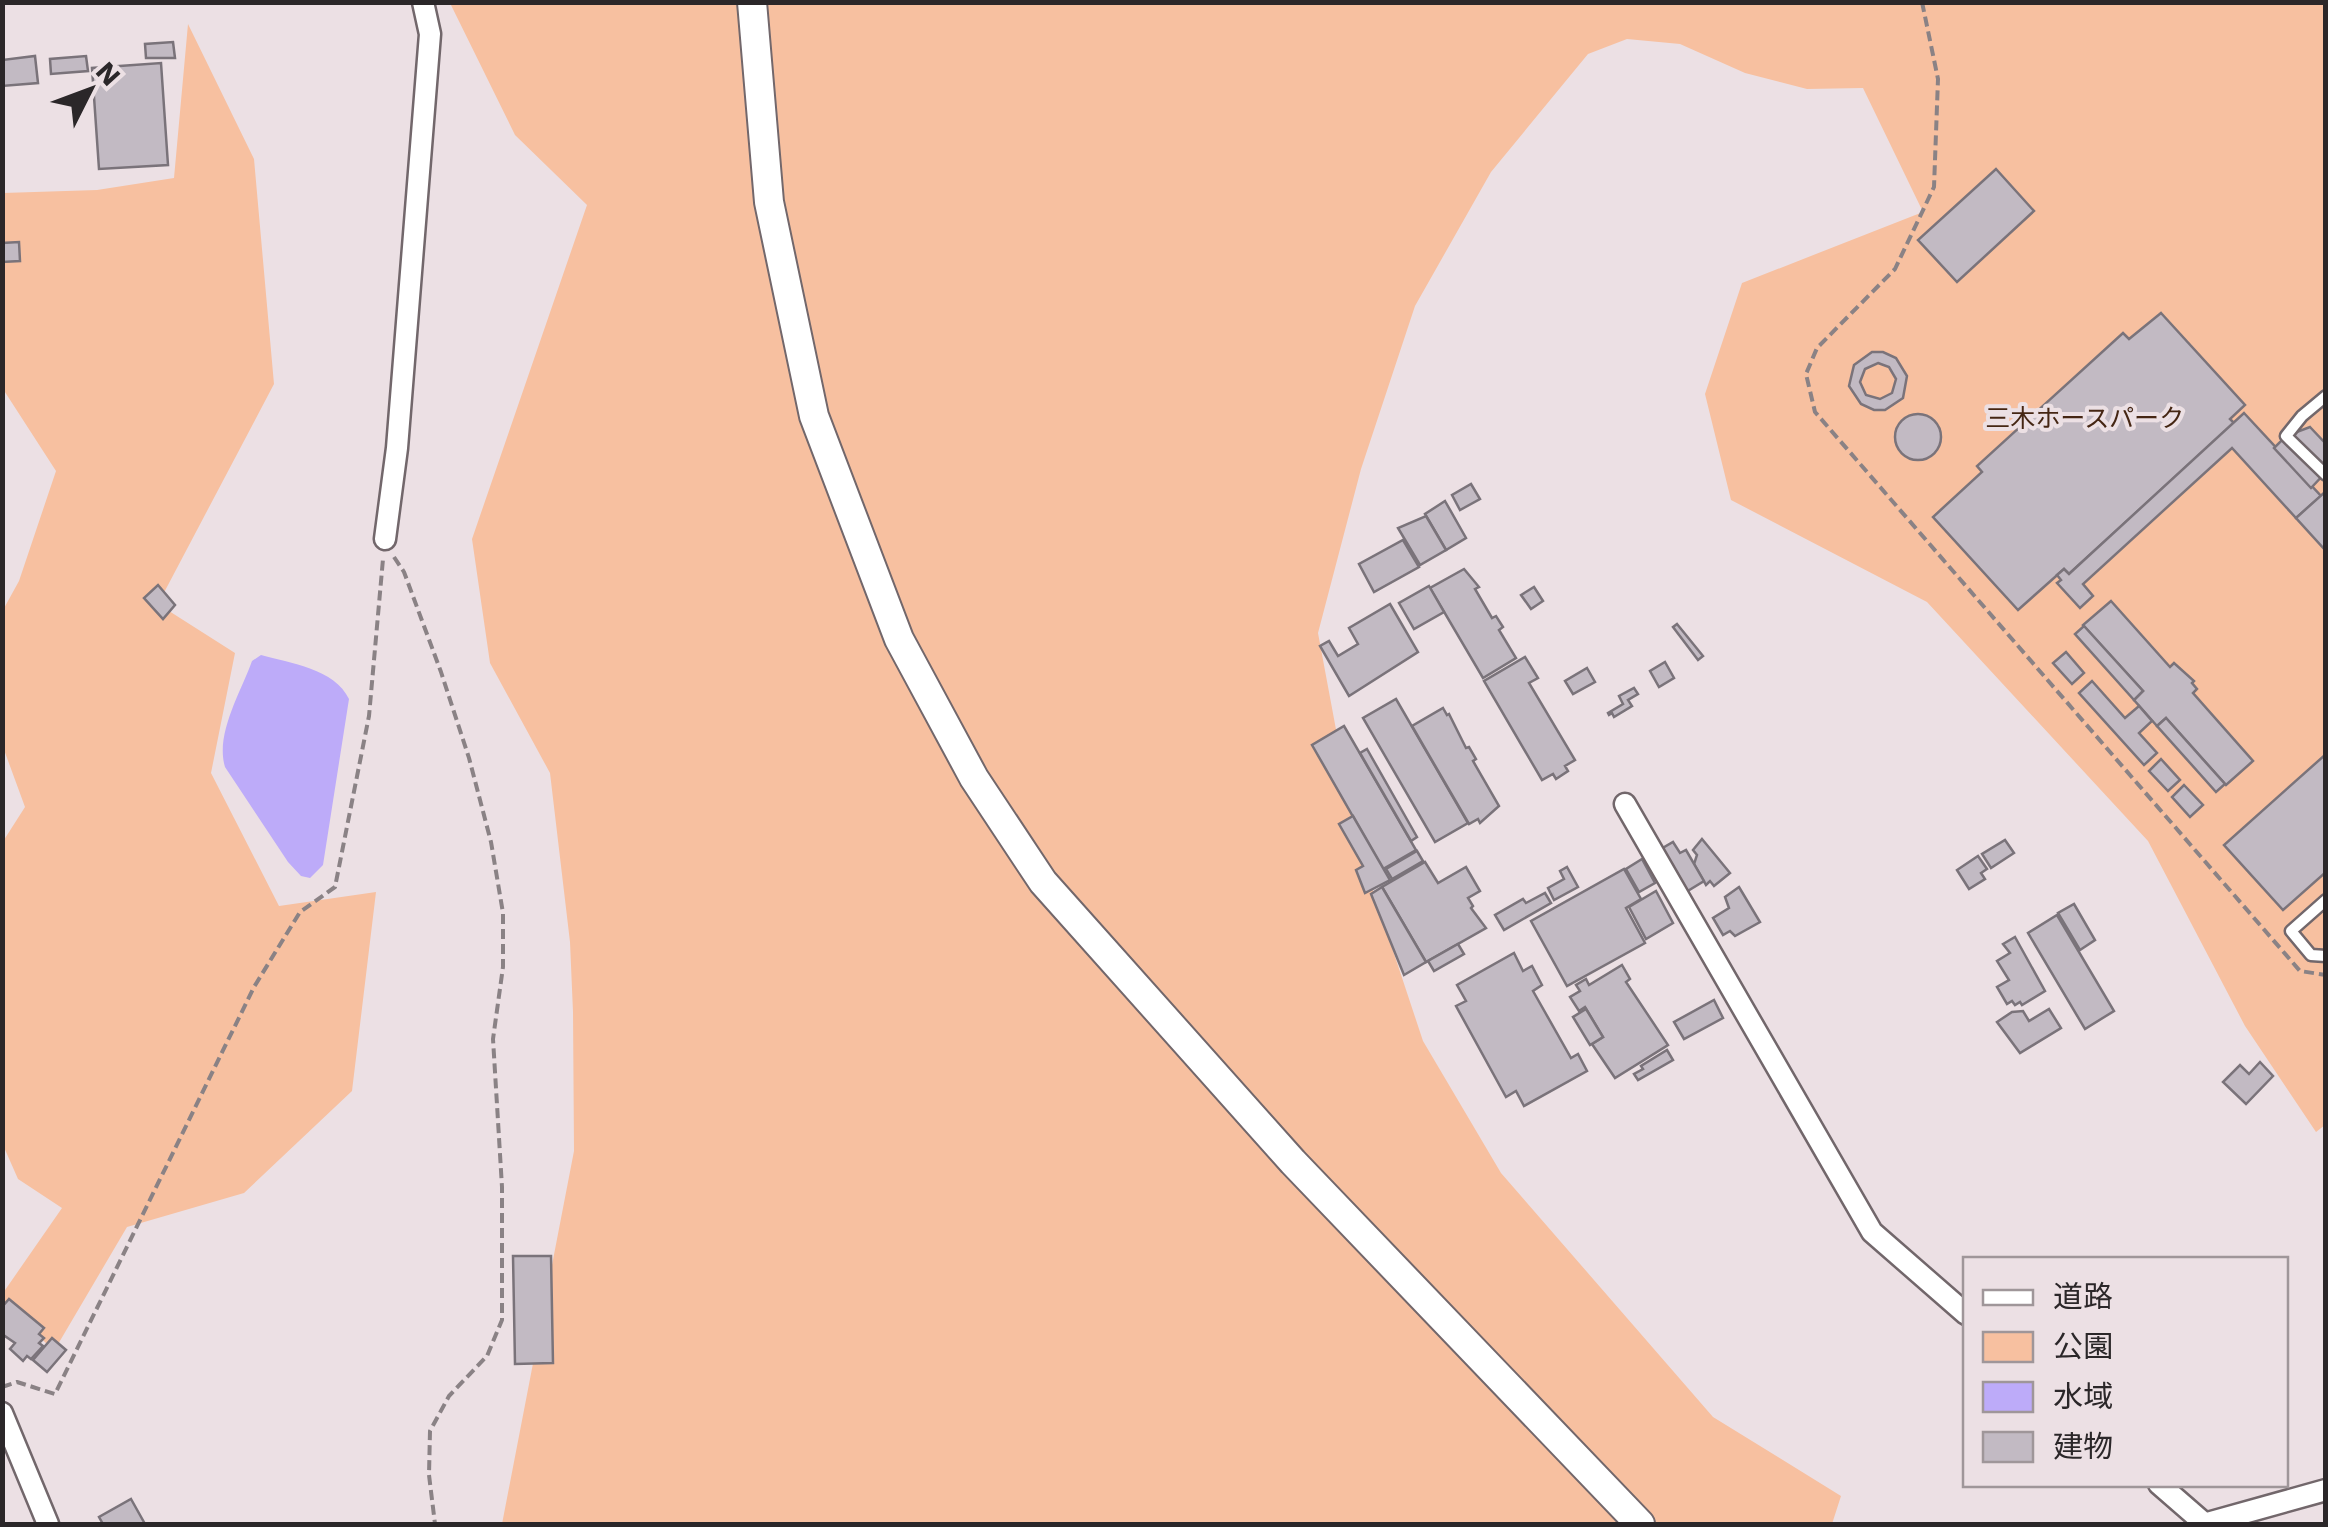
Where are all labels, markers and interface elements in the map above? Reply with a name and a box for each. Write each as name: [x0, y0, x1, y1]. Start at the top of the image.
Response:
north arrow: [40, 40, 140, 140]
text: N: [89, 55, 127, 92]
park label: 三木ホースパーク: [1986, 404, 2184, 433]
legend: [1963, 1257, 2288, 1487]
text: 道路: [2053, 1279, 2113, 1314]
text: 公園: [2053, 1329, 2113, 1364]
text: 水域: [2053, 1379, 2113, 1414]
text: 建物: [2053, 1429, 2113, 1464]

